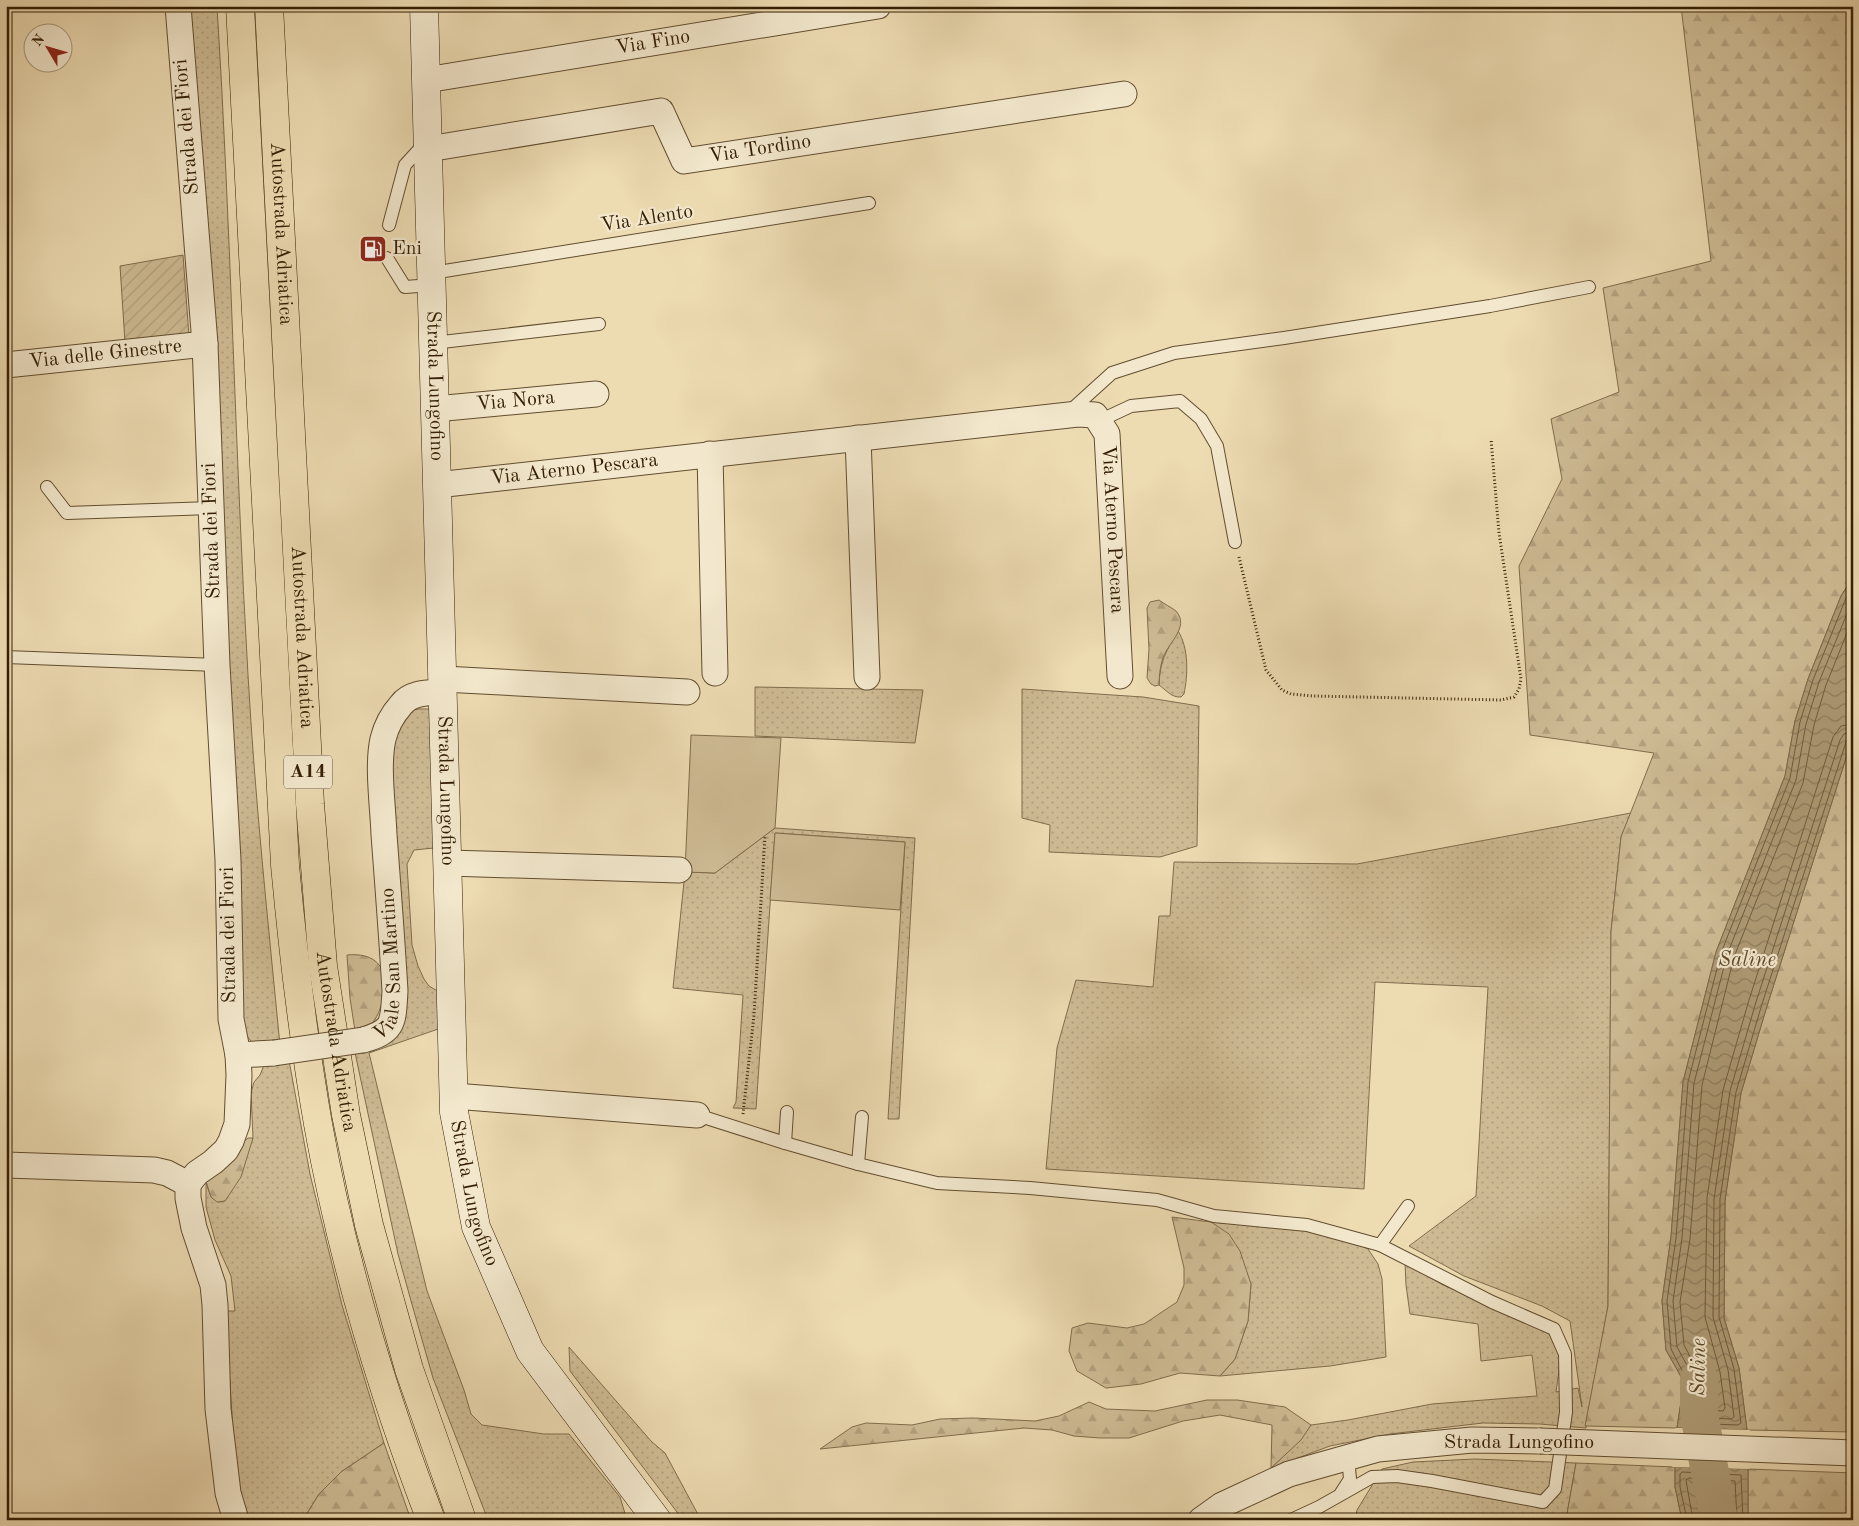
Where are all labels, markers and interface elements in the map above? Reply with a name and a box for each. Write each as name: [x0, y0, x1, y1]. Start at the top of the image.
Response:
north arrow: [22, 22, 72, 72]
street label: Via Fino: [614, 27, 692, 59]
text: N: [30, 32, 48, 49]
street label: Strada dei Fiori: [171, 58, 203, 196]
street label: Via Tordino: [708, 132, 812, 167]
street label: Autostrada Adriatica: [266, 142, 295, 326]
street label: Via Alento: [599, 202, 695, 236]
fuel station icon: Eni: [358, 234, 388, 264]
place label: Eni: [392, 239, 422, 259]
street label: Strada Lungofino: [422, 310, 446, 461]
street label: Via delle Ginestre: [28, 336, 183, 373]
street label: Via Nora: [475, 388, 556, 415]
street label: Via Aterno Pescara: [1098, 445, 1127, 614]
street label: Via Aterno Pescara: [489, 451, 659, 489]
street label: Strada dei Fiori: [200, 462, 224, 600]
street label: Autostrada Adriatica: [287, 545, 316, 729]
street label: Strada Lungofino: [433, 715, 457, 866]
road number: A14: [284, 756, 332, 789]
street label: Strada dei Fiori: [218, 867, 240, 1003]
street label: Viale San Martino: [370, 887, 405, 1045]
street label: Autostrada Adriatica: [312, 950, 359, 1134]
water label: Saline: [1718, 950, 1776, 971]
street label: Strada Lungofino: [446, 1118, 502, 1269]
water label: Saline: [1688, 1338, 1710, 1396]
street label: Strada Lungofino: [1444, 1433, 1594, 1453]

